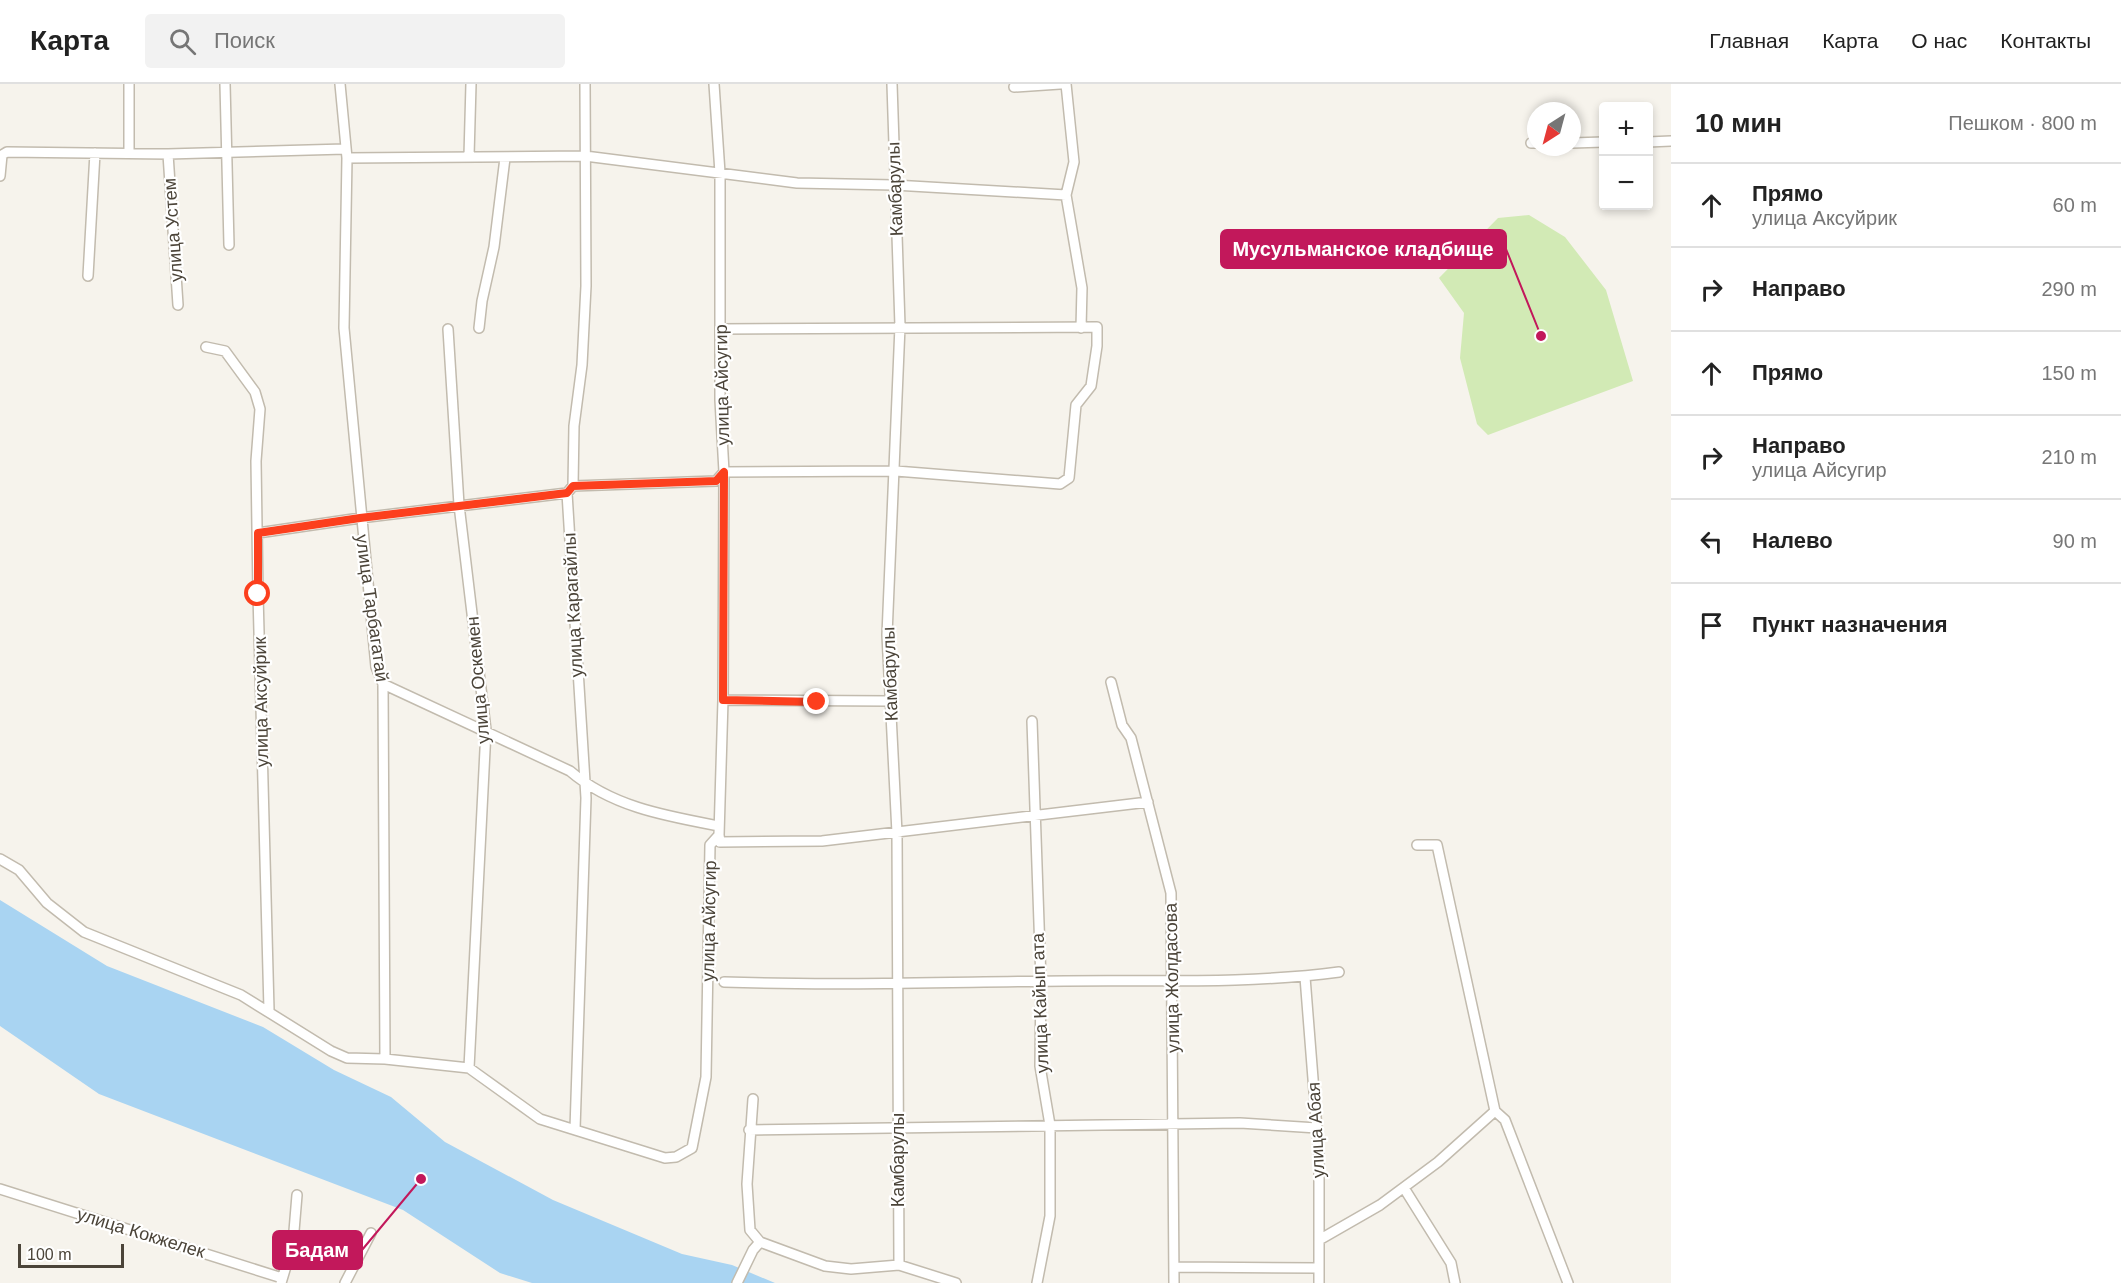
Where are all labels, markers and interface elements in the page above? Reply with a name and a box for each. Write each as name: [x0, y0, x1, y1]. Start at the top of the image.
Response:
search box: [145, 14, 565, 68]
text: Карта: [30, 25, 109, 56]
icon: search: [166, 25, 199, 58]
text: Поиск: [214, 28, 275, 53]
text: Главная: [1709, 29, 1789, 52]
text: Карта: [1822, 29, 1878, 52]
text: О нас: [1911, 29, 1967, 52]
text: Контакты: [2000, 29, 2091, 52]
north arrow: [1527, 102, 1581, 156]
map controls: [1599, 102, 1653, 210]
button: +: [1599, 102, 1653, 156]
text: 10 мин: [1695, 108, 1782, 138]
text: Пешком · 800 m: [1948, 112, 2097, 134]
street label: Камбарулы: [883, 141, 907, 237]
button: −: [1599, 156, 1653, 210]
street label: улица Устем: [159, 177, 187, 283]
text: Прямо: [1752, 181, 1823, 206]
icon: ahead: [1695, 189, 1728, 222]
text: 60 m: [2053, 194, 2097, 216]
text: улица Аксуйрик: [1752, 207, 1897, 229]
callout: Мусульманское кладбище: [1221, 230, 1506, 268]
text: Мусульманское кладбище: [1232, 238, 1494, 260]
icon: right: [1695, 273, 1728, 306]
text: Направо: [1752, 276, 1846, 301]
text: 290 m: [2041, 278, 2097, 300]
street label: улица Айсугир: [711, 324, 733, 446]
icon: ahead: [1695, 357, 1728, 390]
text: Прямо: [1752, 360, 1823, 385]
text: 150 m: [2041, 362, 2097, 384]
text: Направо: [1752, 433, 1846, 458]
icon: right: [1695, 441, 1728, 474]
text: 210 m: [2041, 446, 2097, 468]
text: улица Айсугир: [1752, 459, 1887, 481]
icon: left: [1695, 525, 1728, 558]
text: Налево: [1752, 528, 1833, 553]
text: 90 m: [2053, 530, 2097, 552]
street label: улица Карагайлы: [559, 532, 587, 678]
street label: улица Тарбагатай: [352, 533, 392, 683]
route start: [244, 580, 270, 606]
icon: arrive: [1695, 609, 1728, 642]
text: Пункт назначения: [1752, 612, 1948, 637]
street label: улица Оскемен: [462, 615, 494, 745]
street label: Камбарулы: [878, 626, 902, 722]
street label: улица Аксуйрик: [250, 636, 272, 767]
route end: [803, 688, 829, 714]
street label: улица Айсугир: [698, 860, 720, 982]
street label: улица Жолдасова: [1161, 902, 1183, 1053]
street label: улица Кайып ата: [1028, 932, 1052, 1074]
street label: улица Абая: [1303, 1081, 1329, 1179]
street label: Камбарулы: [888, 1113, 908, 1207]
street label: улица Кокжелек: [75, 1204, 207, 1262]
callout: Бадам: [273, 1231, 362, 1269]
text: Бадам: [285, 1239, 349, 1261]
scale bar: [18, 1241, 124, 1268]
text: 100 m: [27, 1246, 71, 1263]

